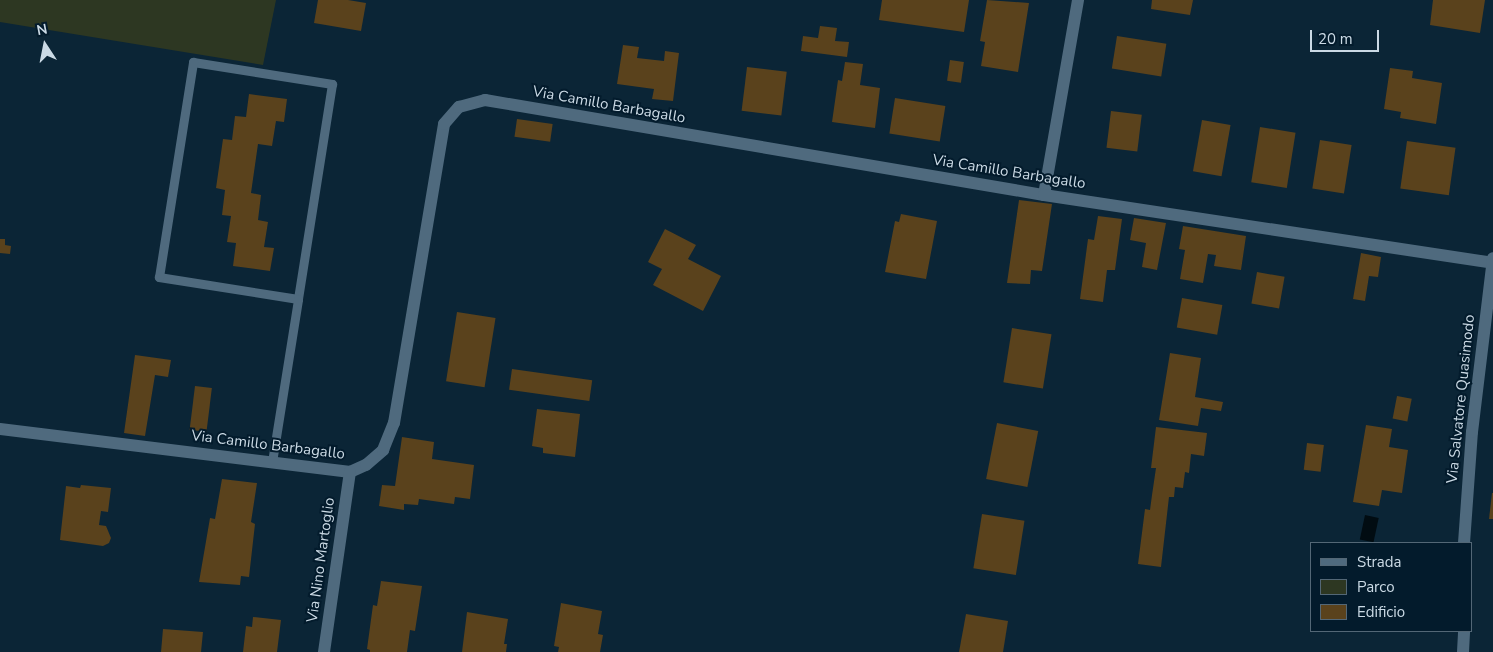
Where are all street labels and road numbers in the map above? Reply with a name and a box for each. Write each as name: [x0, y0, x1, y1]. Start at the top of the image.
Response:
street label: Via Camillo Barbagallo: [531, 83, 687, 127]
street label: Via Camillo Barbagallo: [931, 151, 1087, 193]
street label: Via Salvatore Quasimodo: [1443, 314, 1479, 484]
street label: Via Camillo Barbagallo: [190, 427, 346, 463]
street label: Via Nino Martoglio: [303, 496, 339, 624]

